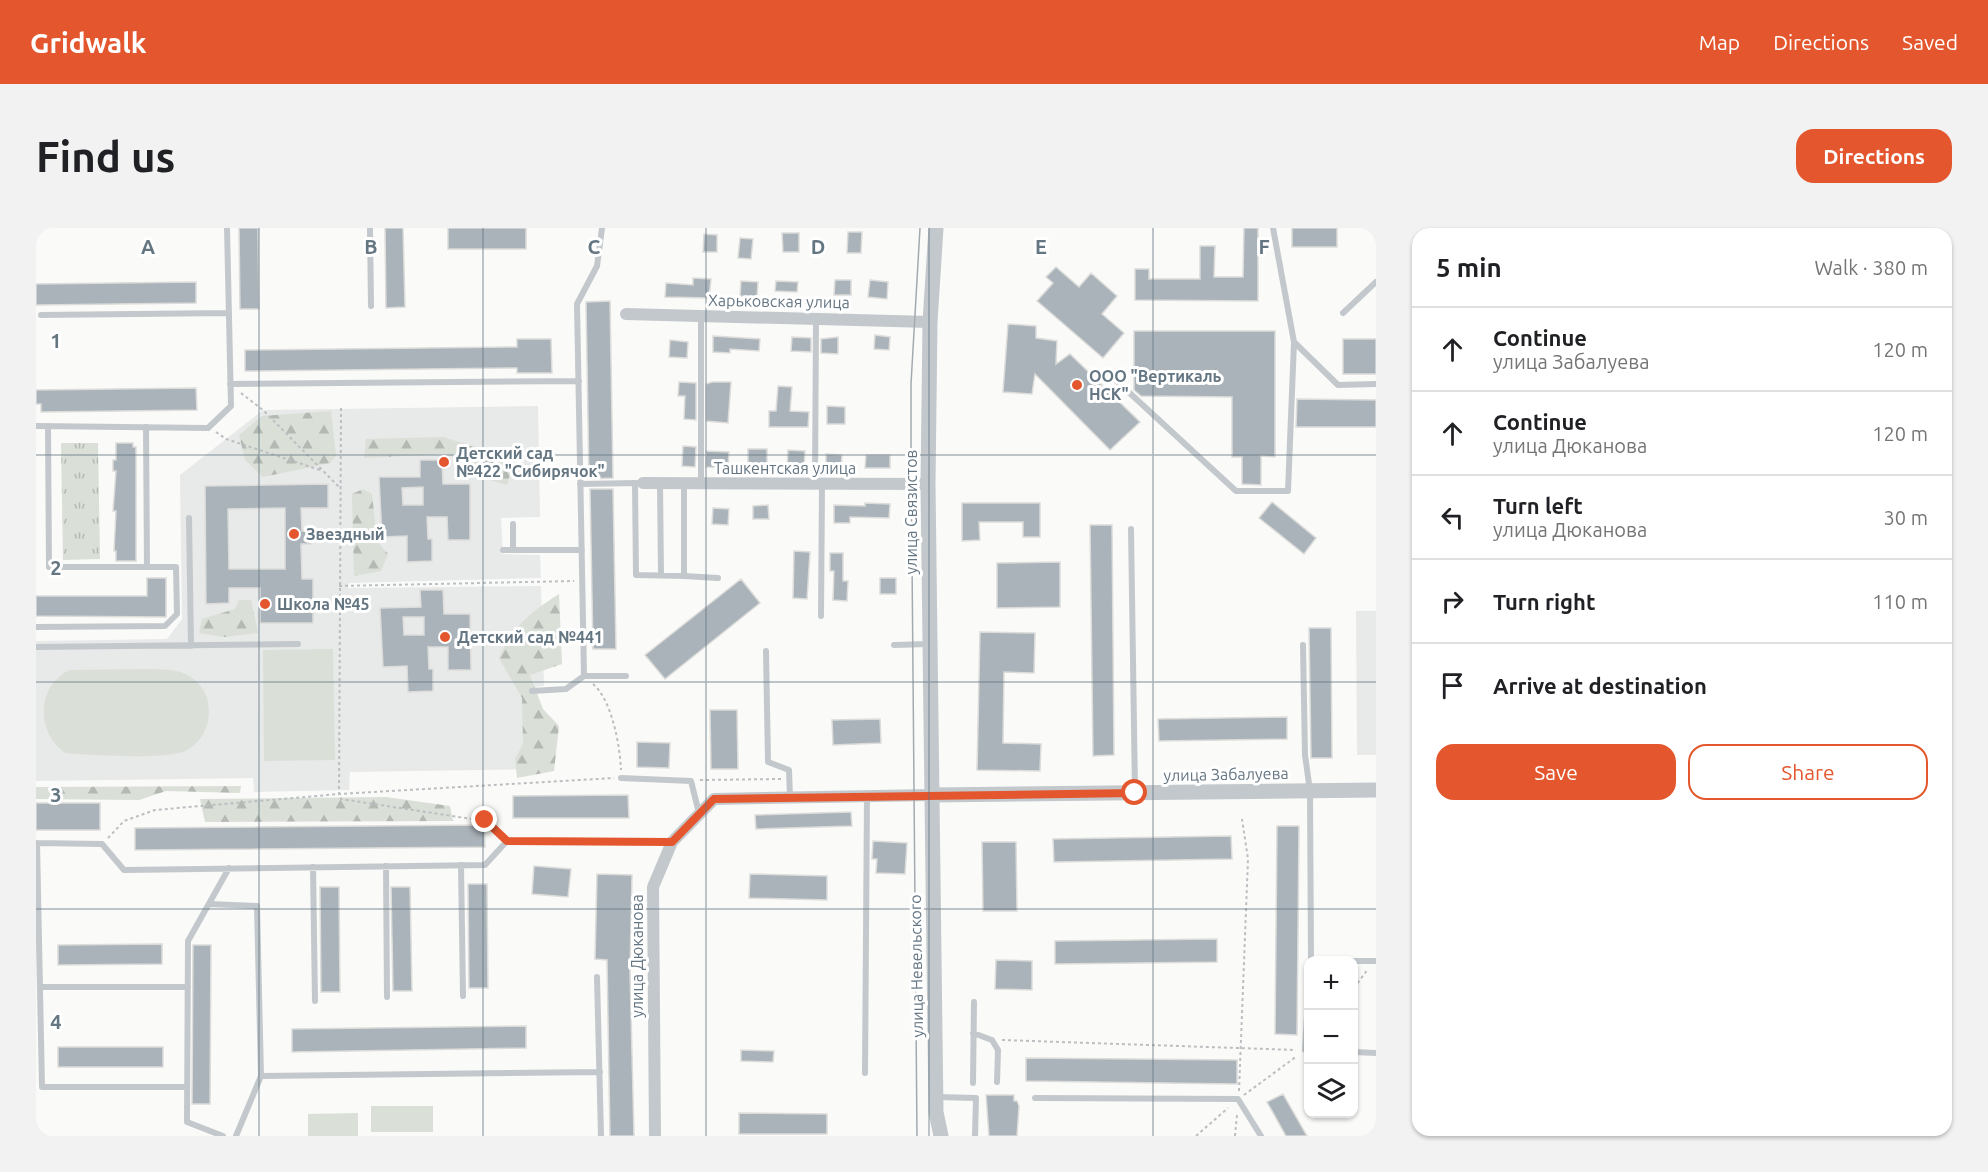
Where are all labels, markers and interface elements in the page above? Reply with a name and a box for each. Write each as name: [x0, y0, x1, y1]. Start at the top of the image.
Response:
text: Gridwalk: [30, 27, 147, 58]
text: Map: [1699, 30, 1740, 54]
text: Directions: [1773, 30, 1869, 54]
text: Saved: [1902, 30, 1958, 54]
button: Directions: [1796, 129, 1952, 183]
text: Find us: [36, 133, 175, 180]
text: A: [141, 235, 155, 258]
text: B: [364, 235, 378, 258]
text: C: [588, 235, 601, 258]
text: D: [811, 235, 825, 258]
text: E: [1035, 235, 1047, 258]
text: F: [1258, 235, 1270, 258]
text: 5 min: [1436, 253, 1502, 282]
text: Walk · 380 m: [1815, 256, 1928, 279]
street label: Харьковская улица: [708, 291, 850, 311]
text: Continue: [1493, 325, 1587, 350]
text: 1: [50, 329, 62, 352]
icon: ahead: [1436, 333, 1469, 366]
text: 120 m: [1872, 338, 1928, 361]
text: улица Забалуева: [1493, 350, 1650, 373]
place label: ООО "Вертикаль НСК": [1089, 367, 1222, 403]
marker: ООО "Вертикаль НСК": [1070, 378, 1084, 392]
text: Continue: [1493, 409, 1587, 434]
icon: ahead: [1436, 417, 1469, 450]
text: 120 m: [1872, 422, 1928, 445]
text: улица Дюканова: [1493, 434, 1647, 457]
place label: Детский сад №422 "Сибирячок": [456, 444, 605, 480]
street label: улица Связистов: [902, 450, 920, 574]
marker: Детский сад №422 "Сибирячок": [437, 455, 451, 469]
street label: Ташкентская улица: [714, 459, 856, 477]
text: Turn left: [1493, 493, 1583, 518]
icon: left: [1436, 501, 1469, 534]
text: 30 m: [1884, 506, 1928, 529]
text: улица Дюканова: [1493, 518, 1647, 541]
place label: Звездный: [306, 525, 385, 543]
marker: Звездный: [287, 527, 301, 541]
text: 2: [50, 556, 62, 579]
icon: right: [1436, 585, 1469, 618]
text: Turn right: [1493, 589, 1595, 614]
text: 110 m: [1872, 590, 1928, 613]
place label: Школа №45: [277, 595, 370, 613]
marker: Школа №45: [258, 597, 272, 611]
place label: Детский сад №441: [457, 628, 603, 646]
marker: Детский сад №441: [438, 630, 452, 644]
icon: arrive: [1436, 669, 1469, 702]
text: Arrive at destination: [1493, 673, 1707, 698]
button: Save: [1436, 744, 1676, 800]
button: Share: [1688, 744, 1928, 800]
street label: улица Забалуева: [1163, 764, 1289, 784]
route start: [1121, 779, 1147, 805]
text: 3: [50, 783, 62, 806]
route end: [471, 806, 497, 832]
street label: улица Дюканова: [628, 894, 646, 1018]
street label: улица Невельского: [906, 894, 926, 1038]
map controls: [1304, 956, 1358, 1118]
button: +: [1304, 956, 1358, 1010]
text: 4: [50, 1010, 62, 1033]
button: −: [1304, 1010, 1358, 1064]
button: layers: [1304, 1064, 1358, 1118]

